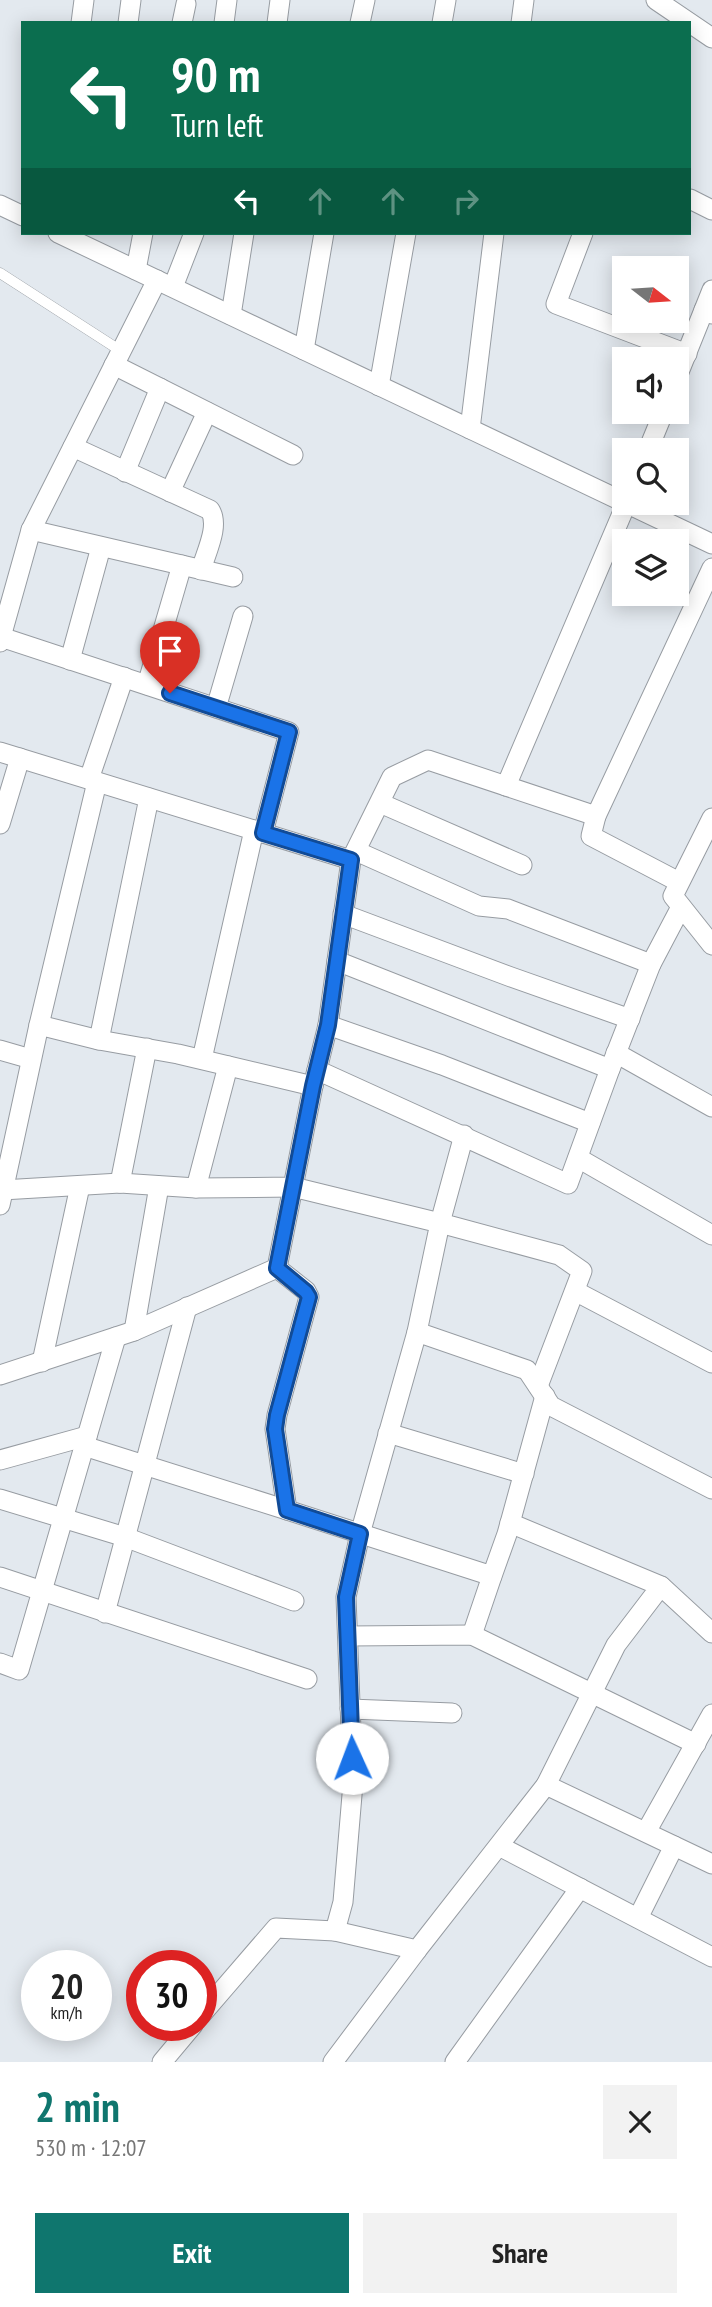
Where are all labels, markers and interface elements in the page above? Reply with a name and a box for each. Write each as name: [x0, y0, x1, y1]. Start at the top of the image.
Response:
text: 90 m: [171, 42, 260, 106]
icon: left: [56, 49, 147, 140]
text: Turn left: [171, 104, 263, 146]
icon: left: [228, 182, 266, 220]
icon: ahead: [301, 182, 339, 220]
icon: ahead: [374, 182, 412, 220]
icon: right: [447, 182, 485, 220]
north arrow: [612, 256, 690, 332]
map controls: [612, 256, 689, 606]
button: sound: [612, 347, 689, 424]
button: search: [612, 438, 689, 515]
button: layers: [612, 529, 689, 606]
pin: [140, 621, 200, 693]
icon: arrive: [151, 632, 189, 670]
position arrow: [315, 1721, 389, 1795]
speed limit sign: 30: [126, 1950, 217, 2041]
text: 20: [50, 1963, 83, 2009]
text: km/h: [51, 2001, 82, 2024]
text: 2 min: [35, 2079, 120, 2134]
button: close: [603, 2085, 677, 2159]
text: 530 m · 12:07: [35, 2133, 147, 2162]
button: Exit: [35, 2213, 349, 2293]
button: Share: [363, 2213, 677, 2293]

